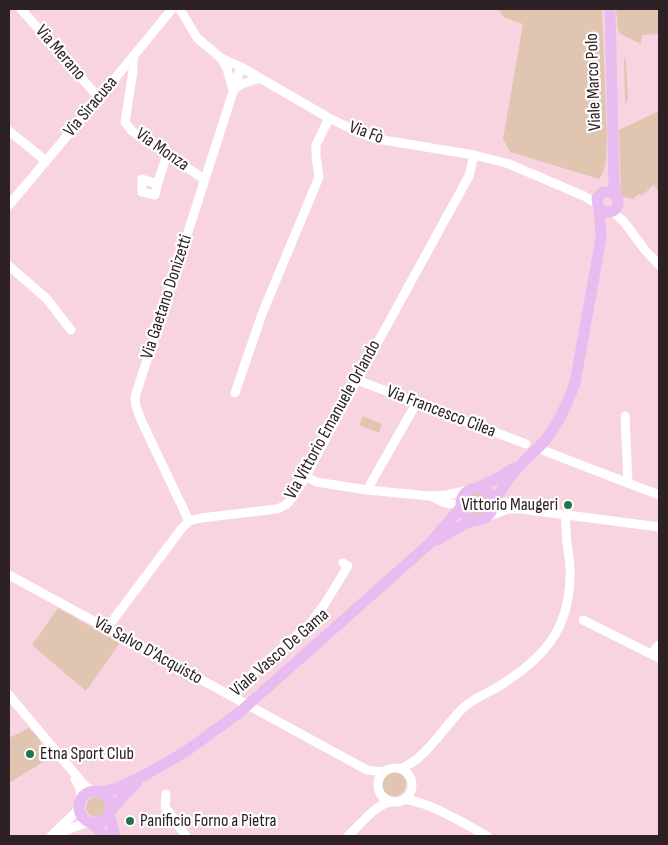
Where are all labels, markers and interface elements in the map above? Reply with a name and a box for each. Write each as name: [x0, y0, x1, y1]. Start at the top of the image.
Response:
street label: Via Merano: [30, 21, 90, 85]
street label: Viale Marco Polo: [582, 33, 606, 131]
street label: Via Siracusa: [60, 72, 122, 142]
street label: Via Fò: [346, 117, 386, 149]
street label: Via Monza: [131, 124, 193, 176]
street label: Via Gaetano Donizetti: [137, 232, 197, 362]
street label: Via Vittorio Emanuele Orlando: [280, 337, 386, 503]
street label: Via Francesco Cilea: [383, 381, 499, 443]
place label: Vittorio Maugeri: [461, 494, 558, 516]
marker: Vittorio Maugeri: [562, 499, 574, 511]
street label: Viale Vasco De Gama: [226, 604, 334, 702]
street label: Via Salvo D'Acquisto: [90, 612, 206, 690]
place label: Etna Sport Club: [40, 743, 134, 765]
marker: Etna Sport Club: [24, 748, 36, 760]
place label: Panificio Forno a Pietra: [140, 810, 277, 832]
marker: Panificio Forno a Pietra: [124, 815, 136, 827]

